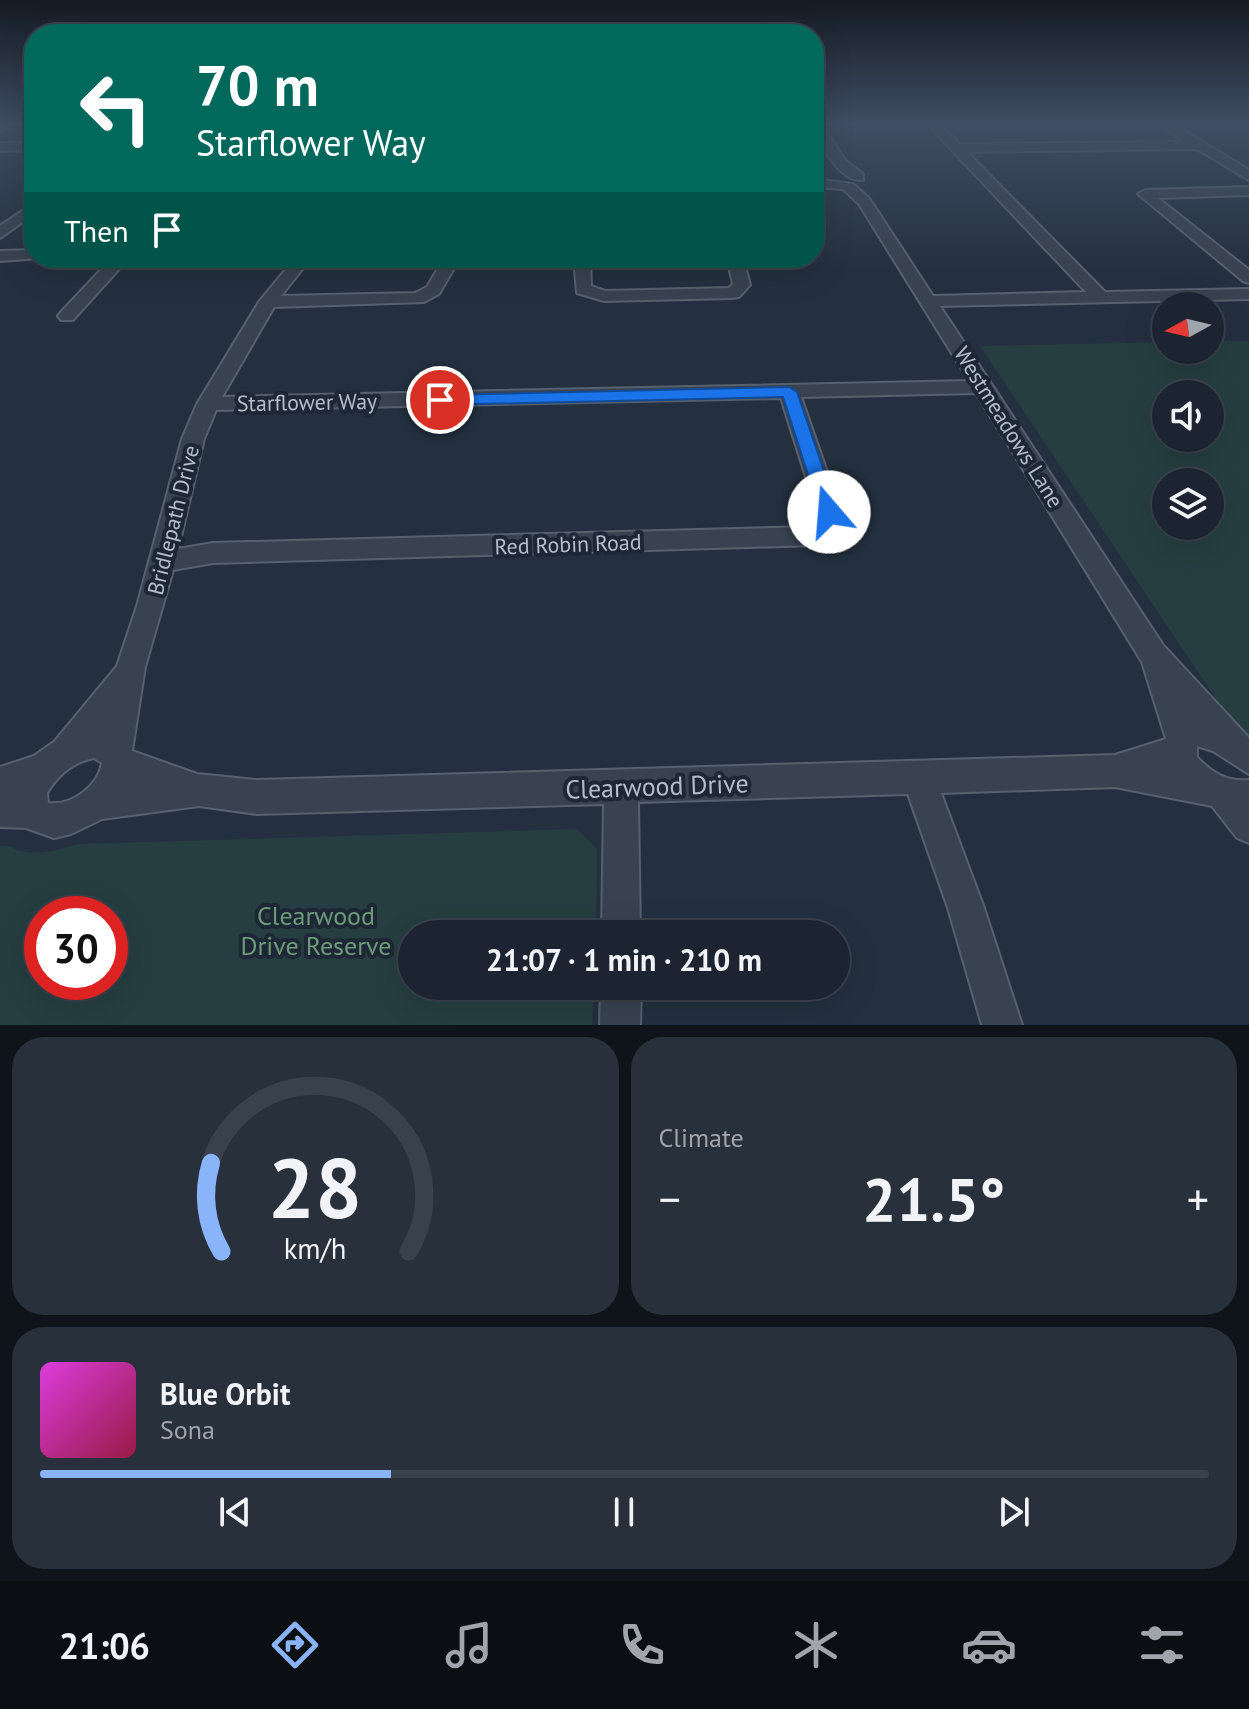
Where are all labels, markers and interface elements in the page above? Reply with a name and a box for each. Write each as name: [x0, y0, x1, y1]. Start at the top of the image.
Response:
text: 70 m: [196, 49, 319, 121]
icon: left: [64, 56, 168, 160]
text: Starflower Way: [196, 119, 426, 166]
icon: arrive: [145, 208, 189, 252]
text: Then: [64, 211, 129, 250]
north arrow: [1152, 292, 1224, 364]
map controls: [1152, 292, 1224, 540]
street label: Westmeadows Lane: [948, 341, 1070, 513]
pin: [406, 366, 474, 434]
icon: arrive: [418, 378, 462, 422]
button: sound: [1152, 380, 1224, 452]
street label: Starflower Way: [237, 387, 378, 417]
street label: Bridlepath Drive: [141, 442, 205, 598]
button: layers: [1152, 468, 1224, 540]
position arrow: [787, 470, 871, 554]
street label: Red Robin Road: [494, 527, 642, 561]
street label: Clearwood Drive: [565, 766, 749, 806]
speed limit sign: 30: [24, 896, 128, 1000]
park label: Clearwood Drive Reserve: [240, 899, 392, 962]
text: 21:07 · 1 min · 210 m: [486, 940, 762, 979]
text: Climate: [659, 1121, 744, 1154]
text: 28: [268, 1133, 362, 1241]
text: 21.5°: [862, 1160, 1005, 1238]
text: −: [659, 1170, 681, 1227]
text: +: [1187, 1170, 1209, 1227]
text: km/h: [284, 1230, 347, 1267]
text: Blue Orbit: [160, 1374, 290, 1413]
text: Sona: [160, 1413, 215, 1446]
icon: previous: [213, 1490, 257, 1534]
icon: pause: [602, 1490, 646, 1534]
icon: next: [992, 1490, 1036, 1534]
icon: directions: [267, 1617, 323, 1673]
icon: music: [441, 1617, 497, 1673]
icon: phone: [614, 1617, 670, 1673]
icon: climate: [788, 1617, 844, 1673]
icon: car: [961, 1617, 1017, 1673]
icon: filters: [1134, 1617, 1190, 1673]
text: 21:06: [59, 1622, 150, 1669]

